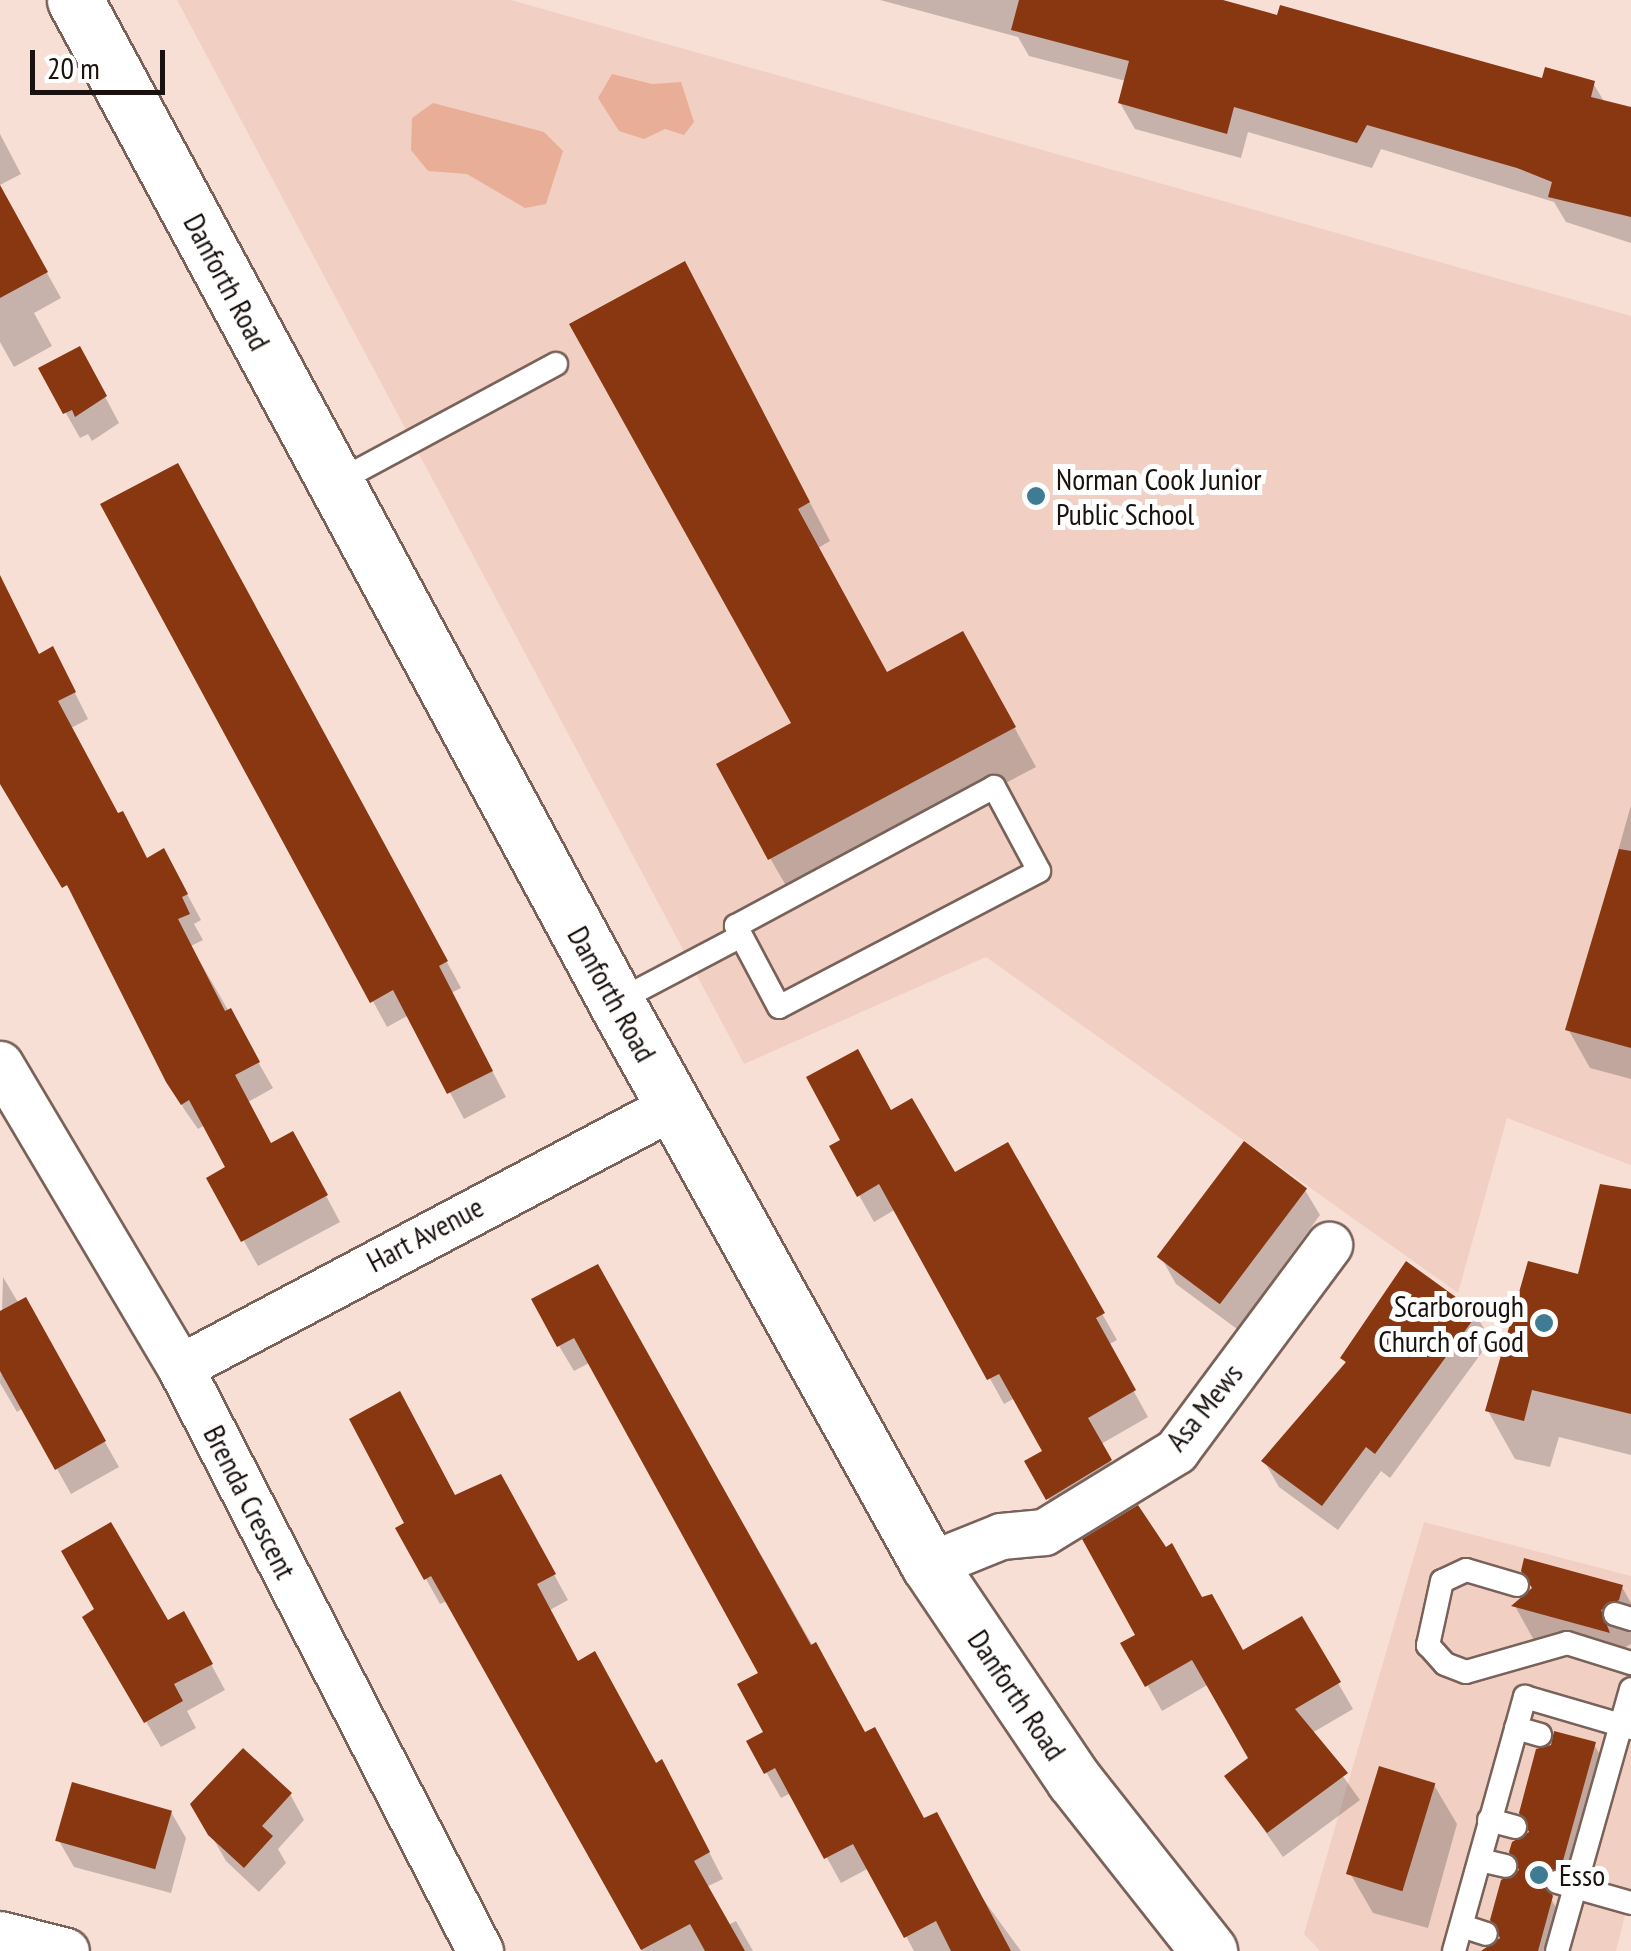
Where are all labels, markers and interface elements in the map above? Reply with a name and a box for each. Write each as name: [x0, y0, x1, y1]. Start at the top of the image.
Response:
scale bar: [35, 30, 170, 92]
text: 20 m: [47, 48, 100, 87]
street label: Danforth Road: [176, 208, 278, 356]
place label: Norman Cook Junior Public School: [1056, 461, 1262, 532]
marker: Norman Cook Junior Public School: [1025, 485, 1047, 507]
street label: Danforth Road: [560, 920, 664, 1068]
street label: Hart Avenue: [360, 1188, 490, 1280]
place label: Scarborough Church of God: [1378, 1288, 1524, 1358]
marker: Scarborough Church of God: [1533, 1312, 1555, 1334]
street label: Asa Mews: [1158, 1356, 1250, 1458]
street label: Brenda Crescent: [196, 1419, 304, 1585]
street label: Danforth Road: [960, 1623, 1074, 1767]
place label: Esso: [1559, 1857, 1605, 1893]
marker: Esso: [1528, 1864, 1550, 1886]

